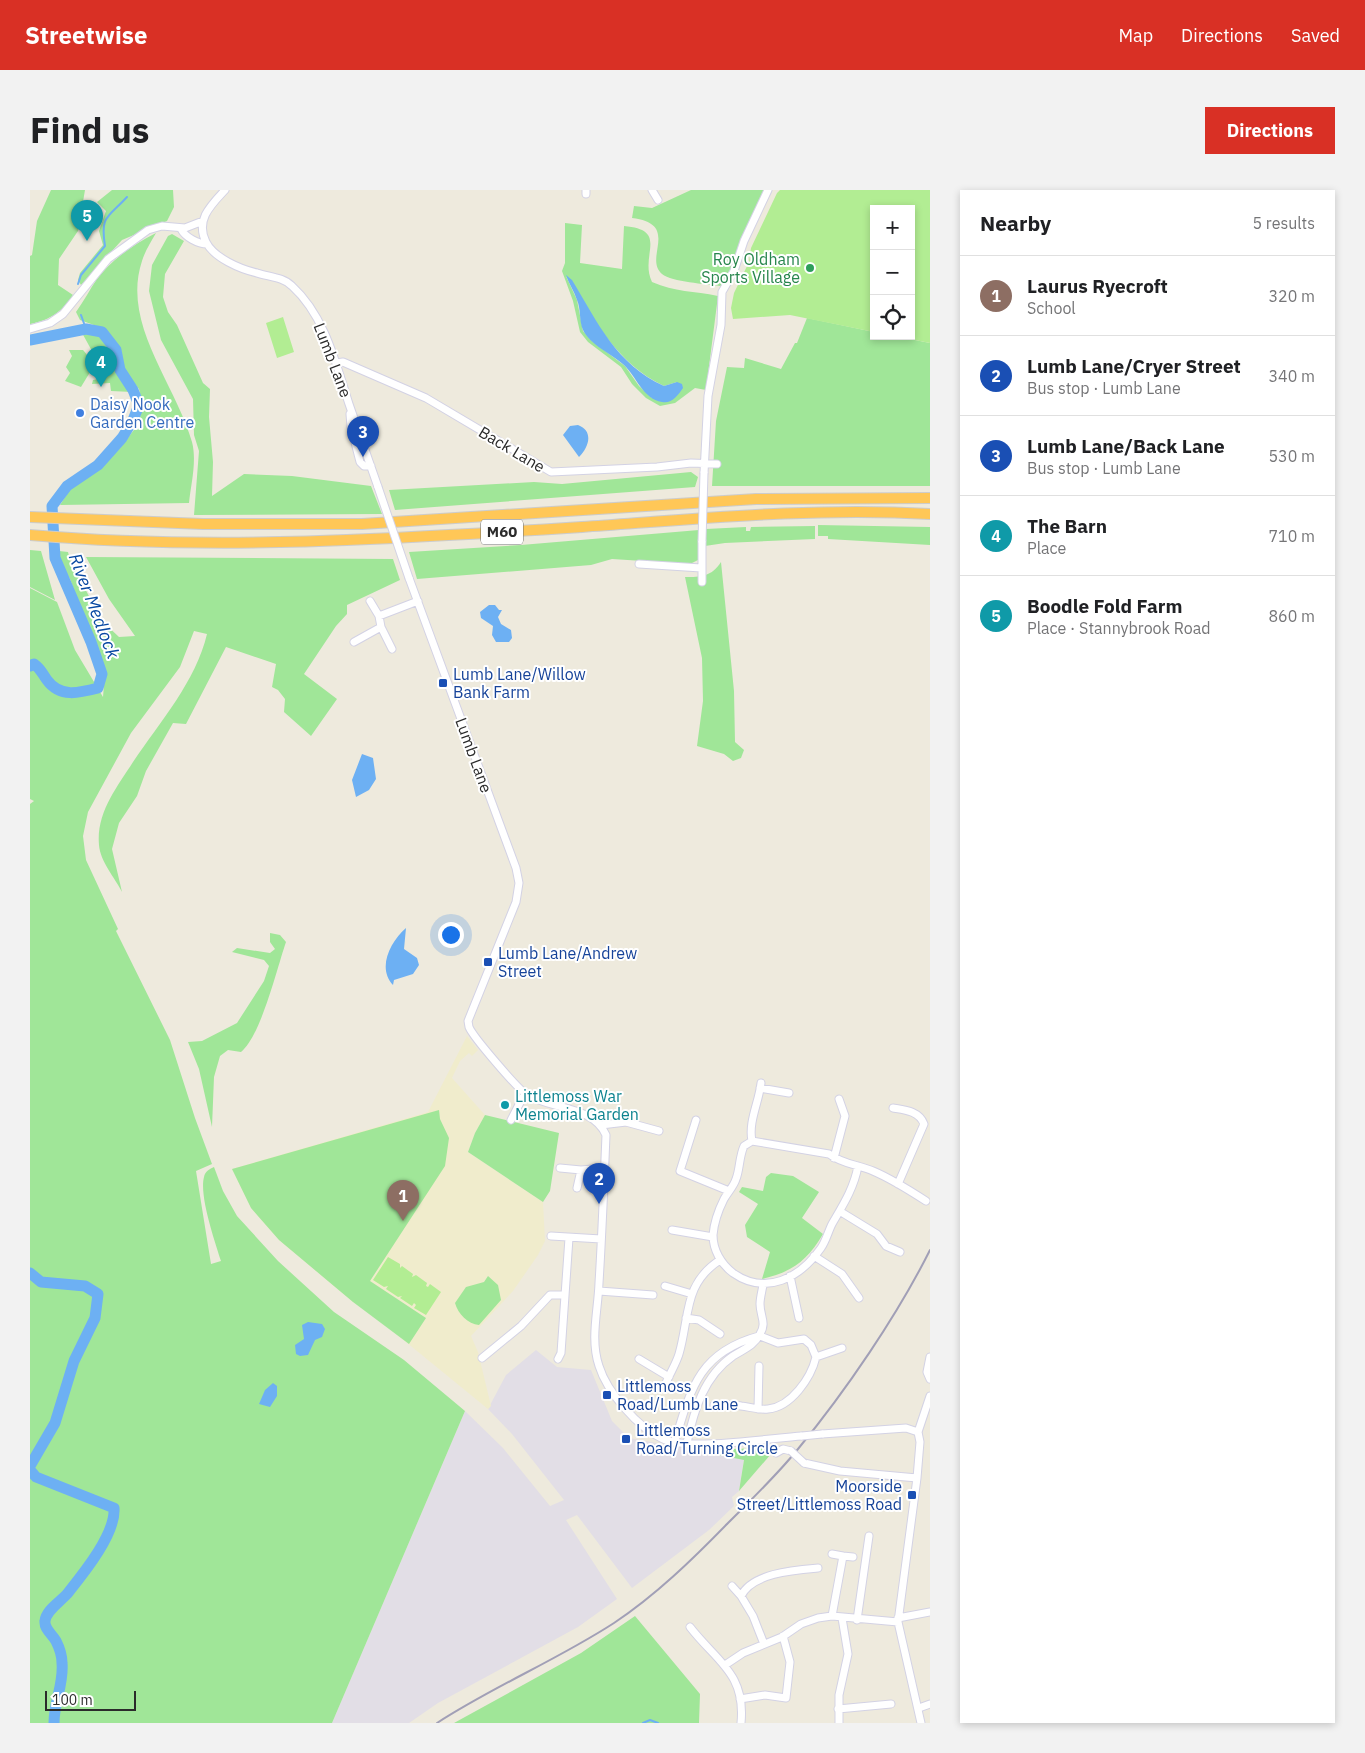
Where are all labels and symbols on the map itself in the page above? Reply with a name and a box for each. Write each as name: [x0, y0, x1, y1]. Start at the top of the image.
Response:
pin: 5: [71, 200, 103, 241]
place label: Roy Oldham Sports Village: [701, 249, 800, 287]
marker: Roy Oldham Sports Village: [804, 262, 816, 274]
street label: Lumb Lane: [310, 320, 356, 400]
pin: 4: [85, 346, 117, 387]
place label: Daisy Nook Garden Centre: [90, 394, 195, 432]
marker: Daisy Nook Garden Centre: [74, 407, 86, 419]
pin: 3: [347, 416, 379, 457]
street label: Back Lane: [475, 421, 549, 477]
road number: M60: [481, 520, 523, 544]
water label: River Medlock: [64, 550, 125, 662]
place label: Lumb Lane/Willow Bank Farm: [453, 664, 586, 702]
marker: Lumb Lane/Willow Bank Farm: [437, 677, 449, 689]
street label: Lumb Lane: [451, 715, 497, 795]
your location: [438, 922, 464, 948]
place label: Lumb Lane/Andrew Street: [498, 943, 637, 981]
marker: Lumb Lane/Andrew Street: [482, 956, 494, 968]
place label: Littlemoss War Memorial Garden: [515, 1086, 639, 1124]
marker: Littlemoss War Memorial Garden: [499, 1099, 511, 1111]
pin: 2: [583, 1163, 615, 1204]
pin: 1: [387, 1180, 419, 1221]
place label: Littlemoss Road/Lumb Lane: [617, 1376, 739, 1414]
marker: Littlemoss Road/Lumb Lane: [601, 1389, 613, 1401]
place label: Littlemoss Road/Turning Circle: [636, 1420, 778, 1458]
marker: Littlemoss Road/Turning Circle: [620, 1433, 632, 1445]
place label: Moorside Street/Littlemoss Road: [737, 1476, 902, 1514]
marker: Moorside Street/Littlemoss Road: [906, 1489, 918, 1501]
scale bar: [45, 1688, 136, 1711]

